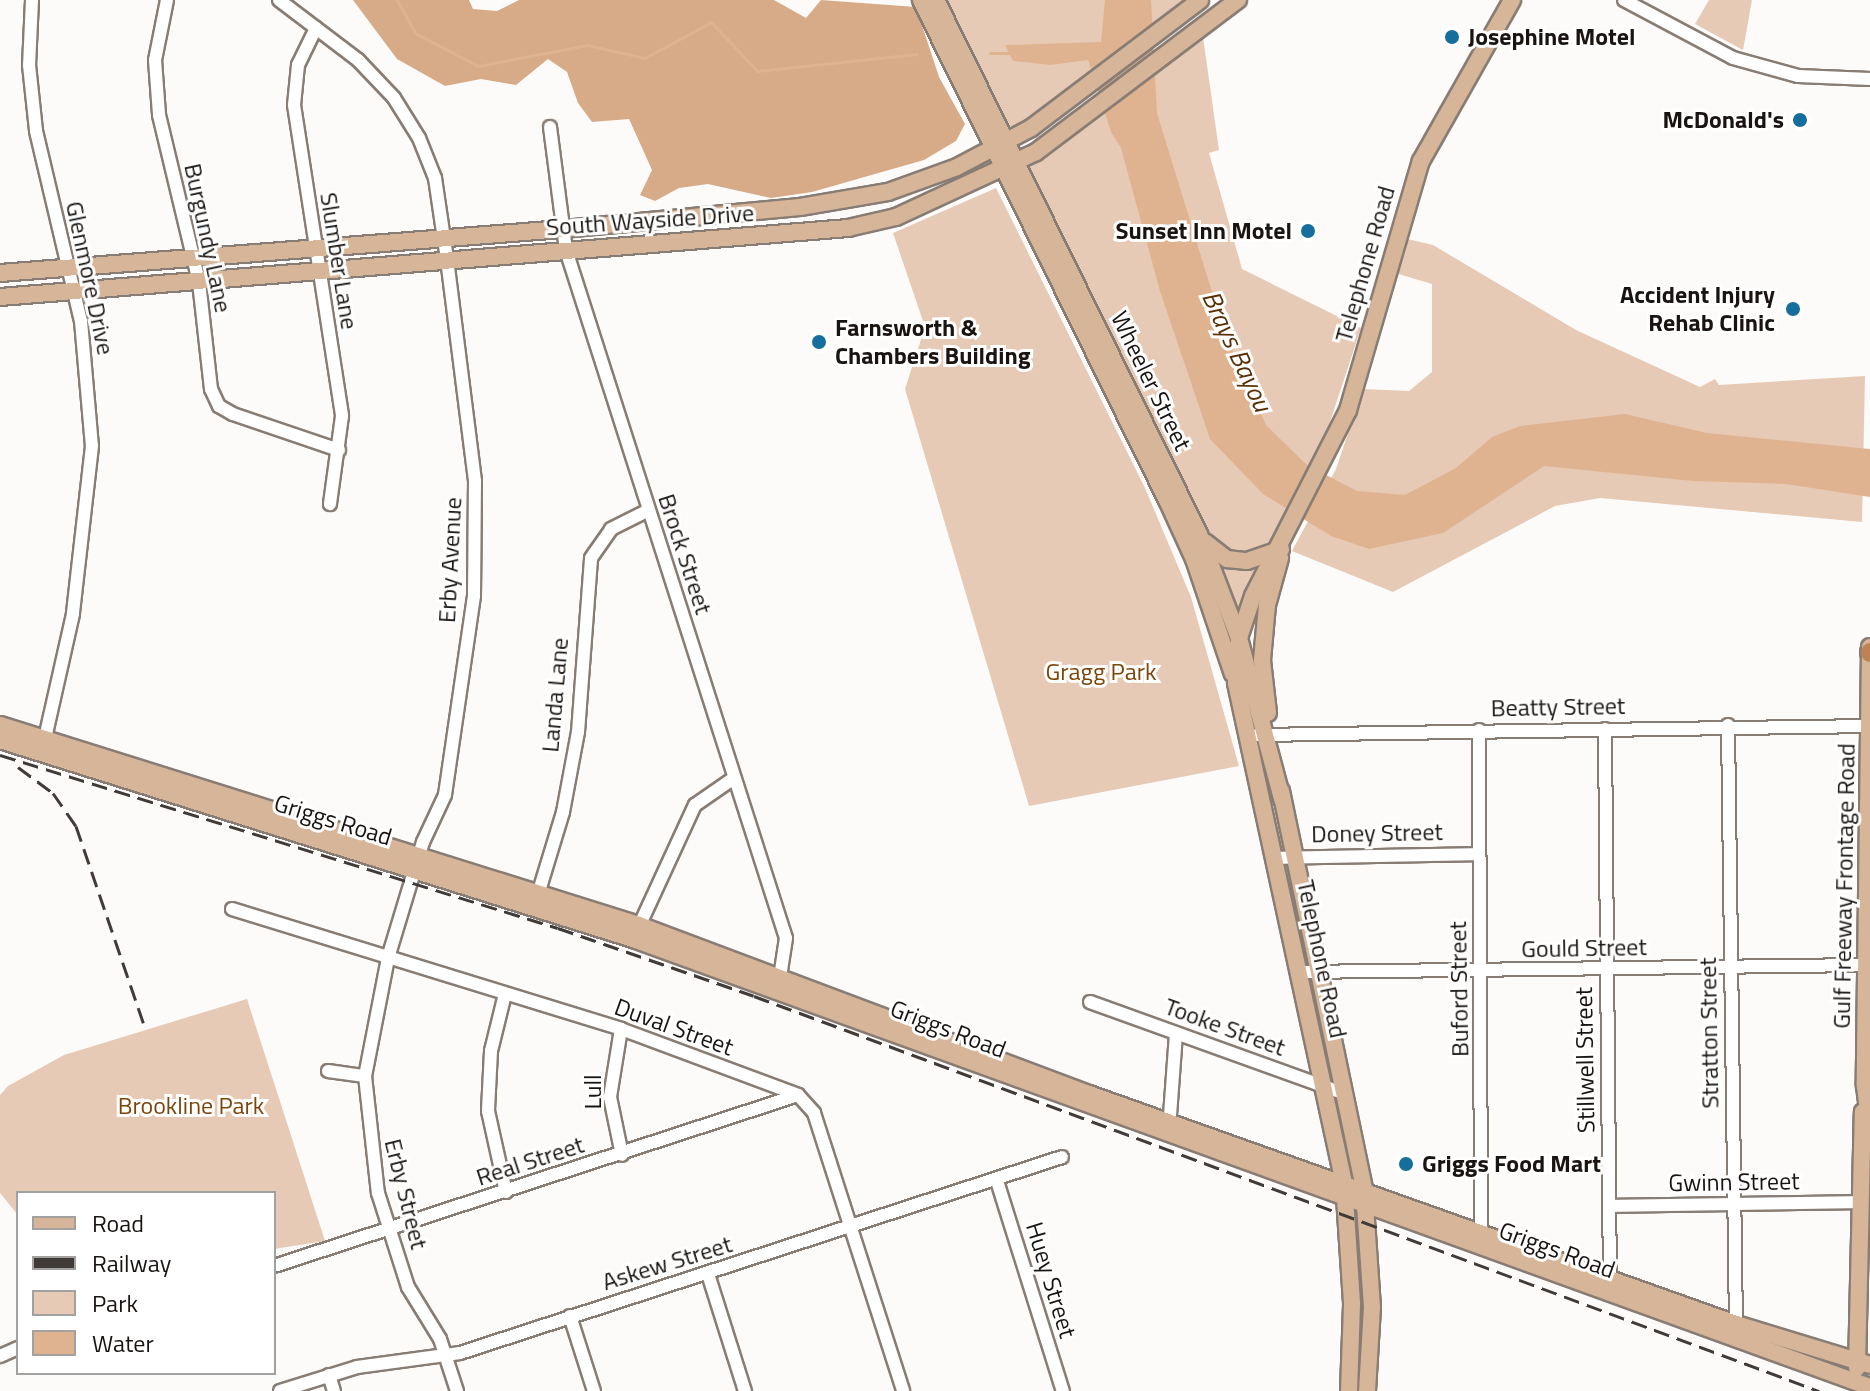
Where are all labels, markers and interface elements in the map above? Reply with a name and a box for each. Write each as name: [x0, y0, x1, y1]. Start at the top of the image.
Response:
place label: Josephine Motel: [1468, 23, 1635, 51]
marker: Josephine Motel: [1443, 28, 1461, 46]
place label: McDonald's: [1663, 106, 1784, 134]
marker: McDonald's: [1791, 111, 1809, 129]
street label: Burgundy Lane: [178, 161, 238, 315]
street label: Telephone Road: [1329, 183, 1401, 345]
street label: Slumber Lane: [314, 190, 364, 332]
street label: South Wayside Drive: [545, 198, 755, 242]
street label: Glenmore Drive: [60, 199, 120, 357]
place label: Sunset Inn Motel: [1115, 217, 1292, 245]
marker: Sunset Inn Motel: [1299, 222, 1317, 240]
place label: Accident Injury Rehab Clinic: [1620, 281, 1775, 337]
water label: Brays Bayou: [1195, 286, 1279, 416]
marker: Accident Injury Rehab Clinic: [1782, 298, 1804, 320]
street label: Wheeler Street: [1105, 307, 1197, 455]
place label: Farnsworth & Chambers Building: [835, 314, 1031, 370]
marker: Farnsworth & Chambers Building: [810, 333, 828, 351]
street label: Brock Street: [652, 490, 718, 618]
street label: Erby Avenue: [432, 496, 468, 624]
street label: Landa Lane: [536, 636, 574, 754]
park label: Gragg Park: [1046, 658, 1156, 686]
street label: Beatty Street: [1490, 691, 1626, 723]
street label: Gulf Freeway Frontage Road: [1827, 743, 1861, 1029]
street label: Griggs Road: [271, 788, 395, 852]
street label: Doney Street: [1311, 817, 1443, 849]
street label: Telephone Road: [1291, 877, 1353, 1041]
street label: Buford Street: [1443, 921, 1475, 1057]
street label: Gould Street: [1521, 933, 1647, 963]
street label: Stratton Street: [1693, 957, 1725, 1109]
street label: Stillwell Street: [1569, 987, 1601, 1133]
street label: Duval Street: [611, 992, 737, 1062]
street label: Tooke Street: [1161, 992, 1289, 1062]
street label: Griggs Road: [886, 994, 1010, 1064]
street label: Lull: [579, 1074, 607, 1110]
park label: Brookline Park: [118, 1092, 264, 1120]
street label: Real Street: [473, 1130, 587, 1192]
street label: Erby Street: [378, 1136, 434, 1252]
place label: Griggs Food Mart: [1422, 1150, 1601, 1178]
marker: Griggs Food Mart: [1397, 1155, 1415, 1173]
street label: Gwinn Street: [1668, 1166, 1800, 1198]
legend: [16, 1191, 276, 1375]
text: Road: [92, 1205, 144, 1241]
street label: Griggs Road: [1495, 1216, 1619, 1284]
street label: Huey Street: [1020, 1219, 1082, 1341]
street label: Askew Street: [599, 1230, 735, 1296]
text: Railway: [92, 1245, 171, 1281]
text: Park: [92, 1285, 138, 1321]
text: Water: [92, 1325, 154, 1361]

